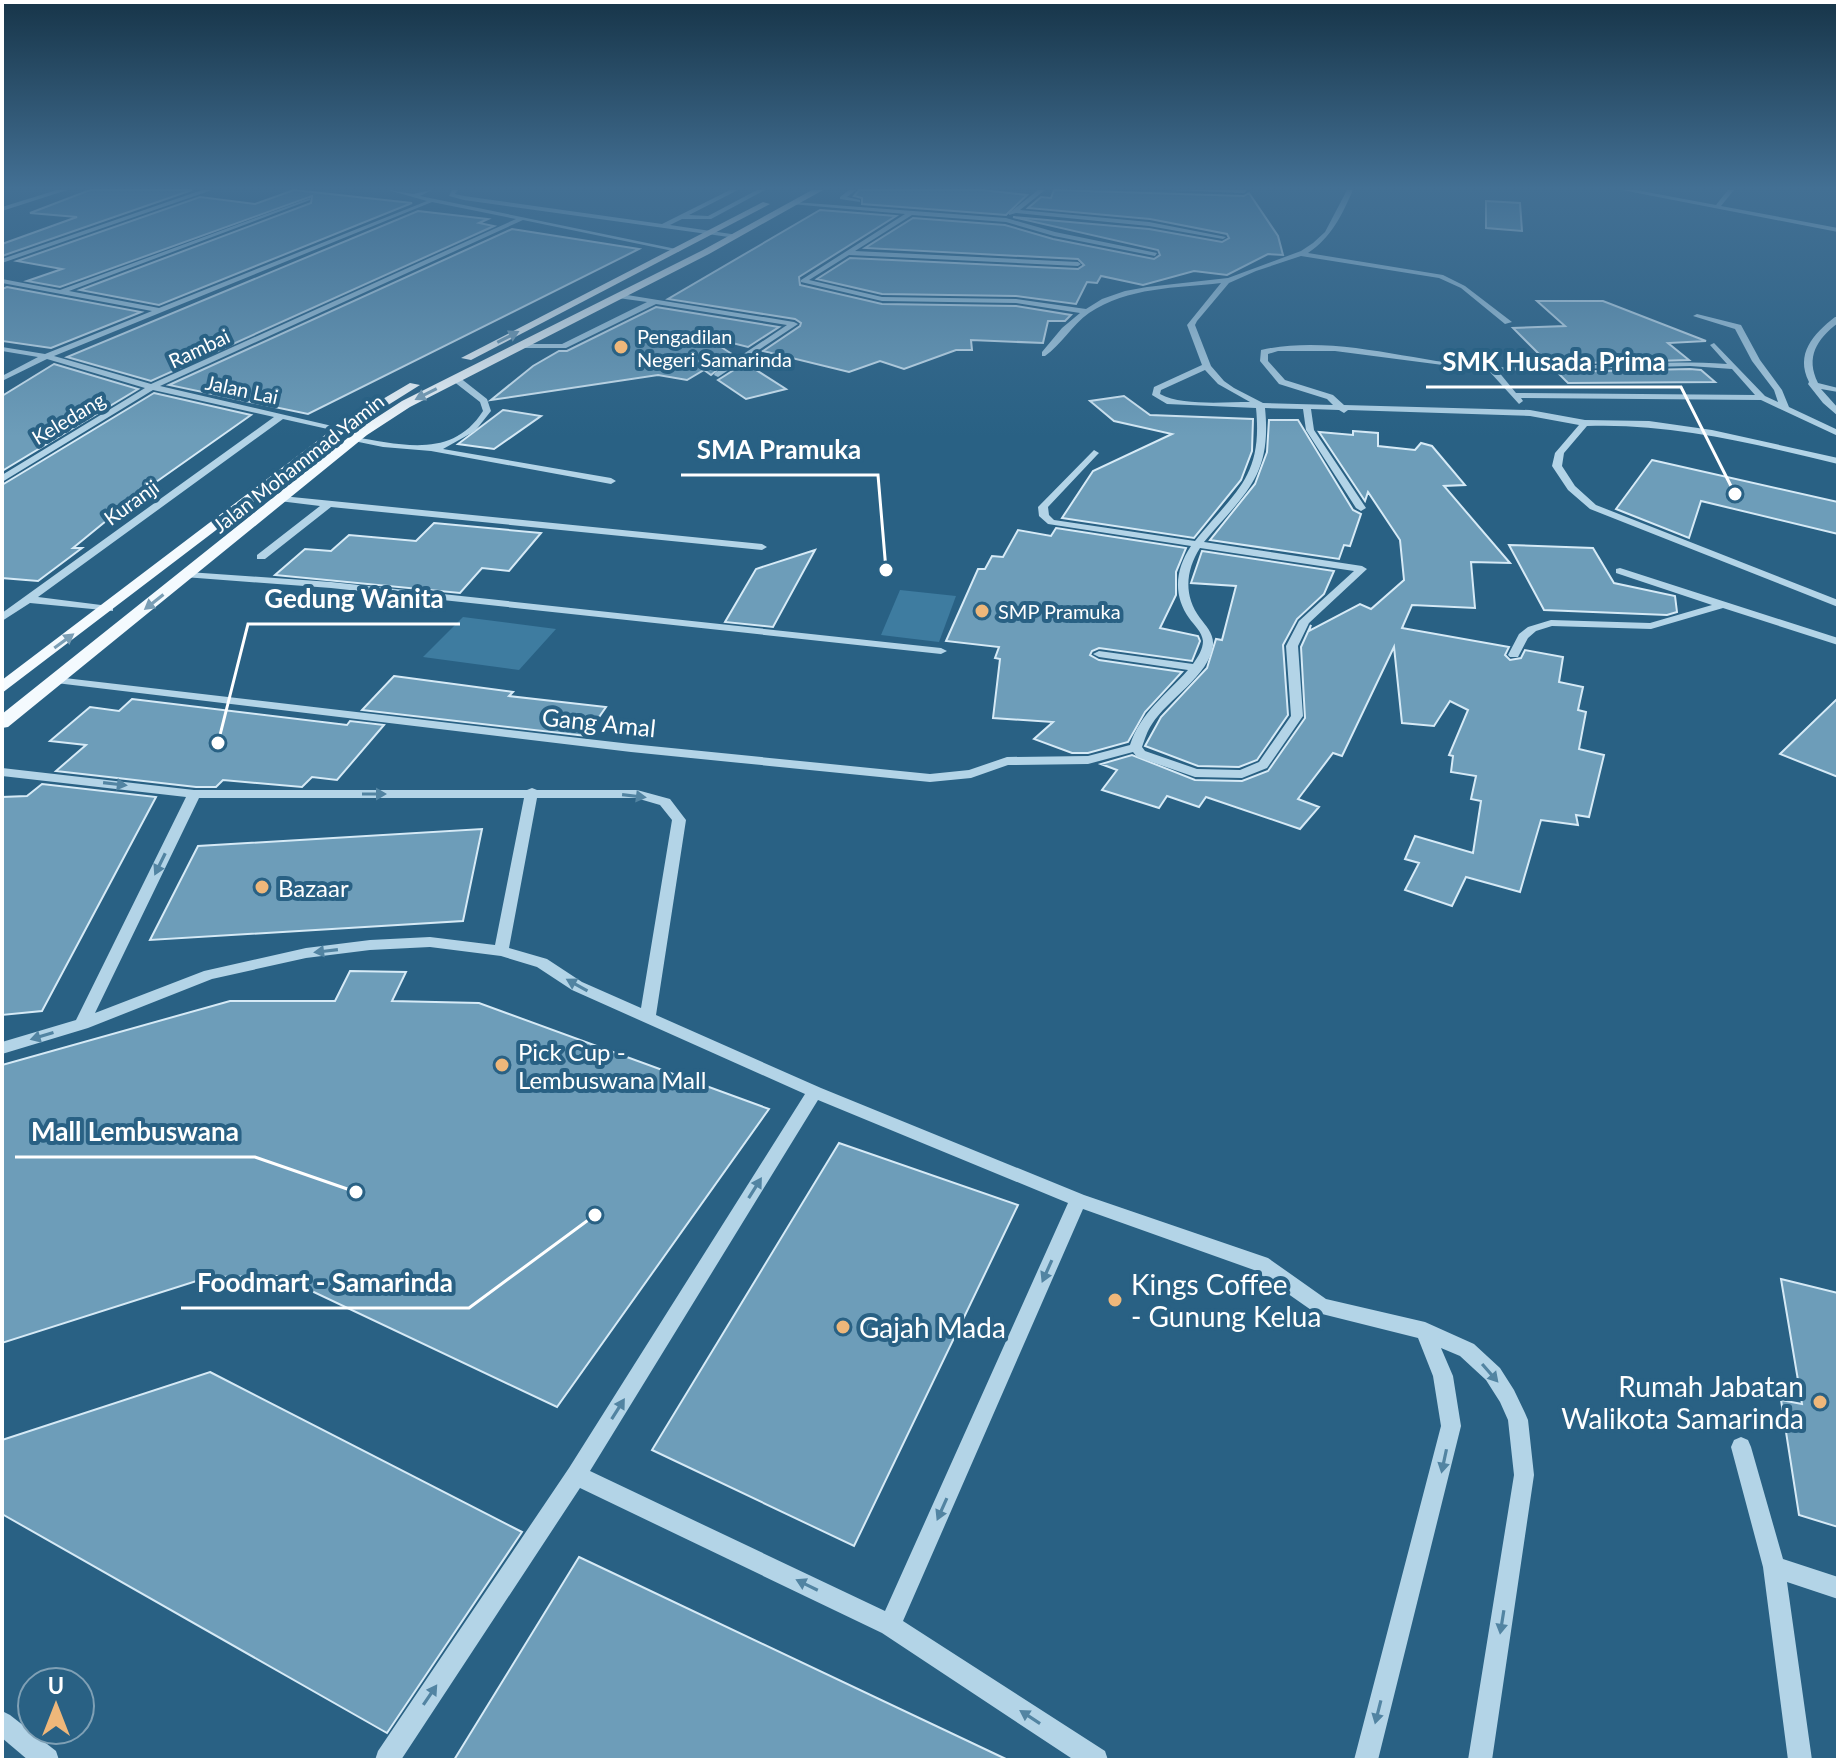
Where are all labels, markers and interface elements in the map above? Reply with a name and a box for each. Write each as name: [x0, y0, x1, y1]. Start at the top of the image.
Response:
street label: Rambai: [165, 323, 233, 373]
place label: Pengadilan Negeri Samarinda: [637, 324, 792, 371]
one-way arrow: [497, 330, 520, 343]
callout: SMK Husada Prima: [1426, 337, 1681, 387]
marker: Pengadilan Negeri Samarinda: [612, 338, 630, 356]
text: SMK Husada Prima: [1442, 345, 1666, 377]
street label: Jalan Lai: [203, 370, 281, 408]
street label: Keledang: [27, 387, 109, 449]
one-way arrow: [415, 387, 438, 400]
street label: Jalan Mohammad Yamin: [208, 389, 388, 537]
callout: SMA Pramuka: [681, 425, 878, 475]
text: SMA Pramuka: [697, 433, 861, 465]
street label: Kuranji: [99, 474, 163, 530]
callout: Gedung Wanita: [248, 574, 460, 624]
text: Gedung Wanita: [264, 582, 444, 614]
one-way arrow: [144, 594, 164, 610]
place label: SMP Pramuka: [998, 599, 1121, 623]
marker: SMP Pramuka: [973, 602, 991, 620]
one-way arrow: [54, 634, 75, 649]
street label: Gang Amal: [541, 702, 657, 742]
one-way arrow: [103, 777, 128, 790]
one-way arrow: [362, 788, 387, 800]
one-way arrow: [622, 789, 647, 802]
one-way arrow: [153, 852, 166, 875]
place label: Bazaar: [278, 873, 349, 902]
marker: Bazaar: [253, 878, 271, 896]
one-way arrow: [313, 944, 338, 957]
one-way arrow: [566, 978, 588, 992]
one-way arrow: [29, 1030, 53, 1043]
place label: Pick Cup - Lembuswana Mall: [518, 1037, 706, 1094]
marker: Pick Cup - Lembuswana Mall: [493, 1056, 511, 1074]
callout: Mall Lembuswana: [15, 1107, 255, 1157]
text: Mall Lembuswana: [31, 1115, 239, 1147]
one-way arrow: [748, 1177, 762, 1199]
callout: Foodmart - Samarinda: [181, 1258, 469, 1308]
one-way arrow: [1040, 1259, 1054, 1283]
text: Foodmart - Samarinda: [197, 1266, 453, 1298]
place label: Kings Coffee - Gunung Kelua: [1131, 1267, 1321, 1333]
marker: Kings Coffee - Gunung Kelua: [1106, 1291, 1124, 1309]
place label: Gajah Mada: [859, 1310, 1006, 1344]
marker: Gajah Mada: [834, 1318, 852, 1336]
one-way arrow: [1480, 1363, 1498, 1382]
place label: Rumah Jabatan Walikota Samarinda: [1561, 1369, 1804, 1435]
marker: Rumah Jabatan Walikota Samarinda: [1811, 1393, 1829, 1411]
one-way arrow: [610, 1398, 624, 1420]
one-way arrow: [1437, 1448, 1450, 1473]
one-way arrow: [935, 1497, 948, 1521]
one-way arrow: [795, 1578, 819, 1592]
one-way arrow: [1495, 1610, 1508, 1635]
north arrow: [16, 1666, 96, 1746]
text: U: [48, 1672, 64, 1699]
one-way arrow: [422, 1684, 437, 1706]
one-way arrow: [1372, 1699, 1384, 1724]
one-way arrow: [1020, 1710, 1041, 1725]

